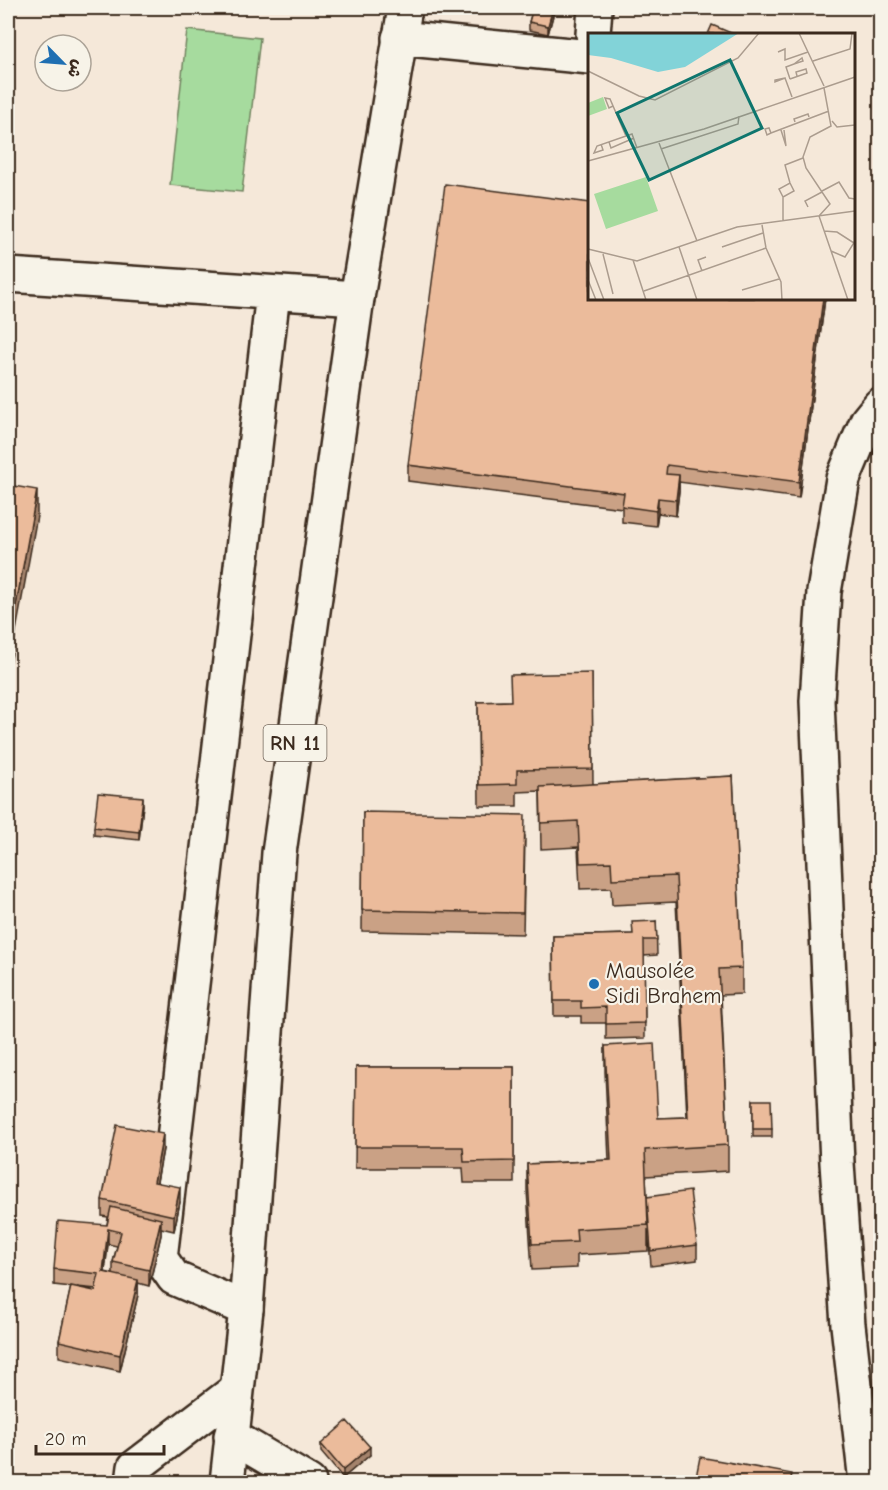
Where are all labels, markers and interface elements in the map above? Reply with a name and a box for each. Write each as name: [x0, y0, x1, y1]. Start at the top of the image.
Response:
north arrow: [33, 33, 93, 93]
inset map: [588, 33, 855, 300]
text: ش: [64, 57, 88, 81]
road number: RN 11: [264, 725, 326, 761]
place label: Mausolée Sidi Brahem: [606, 958, 721, 1009]
marker: Mausolée Sidi Brahem: [587, 977, 601, 991]
scale bar: [36, 1418, 164, 1456]
text: 20 m: [45, 1429, 86, 1450]

